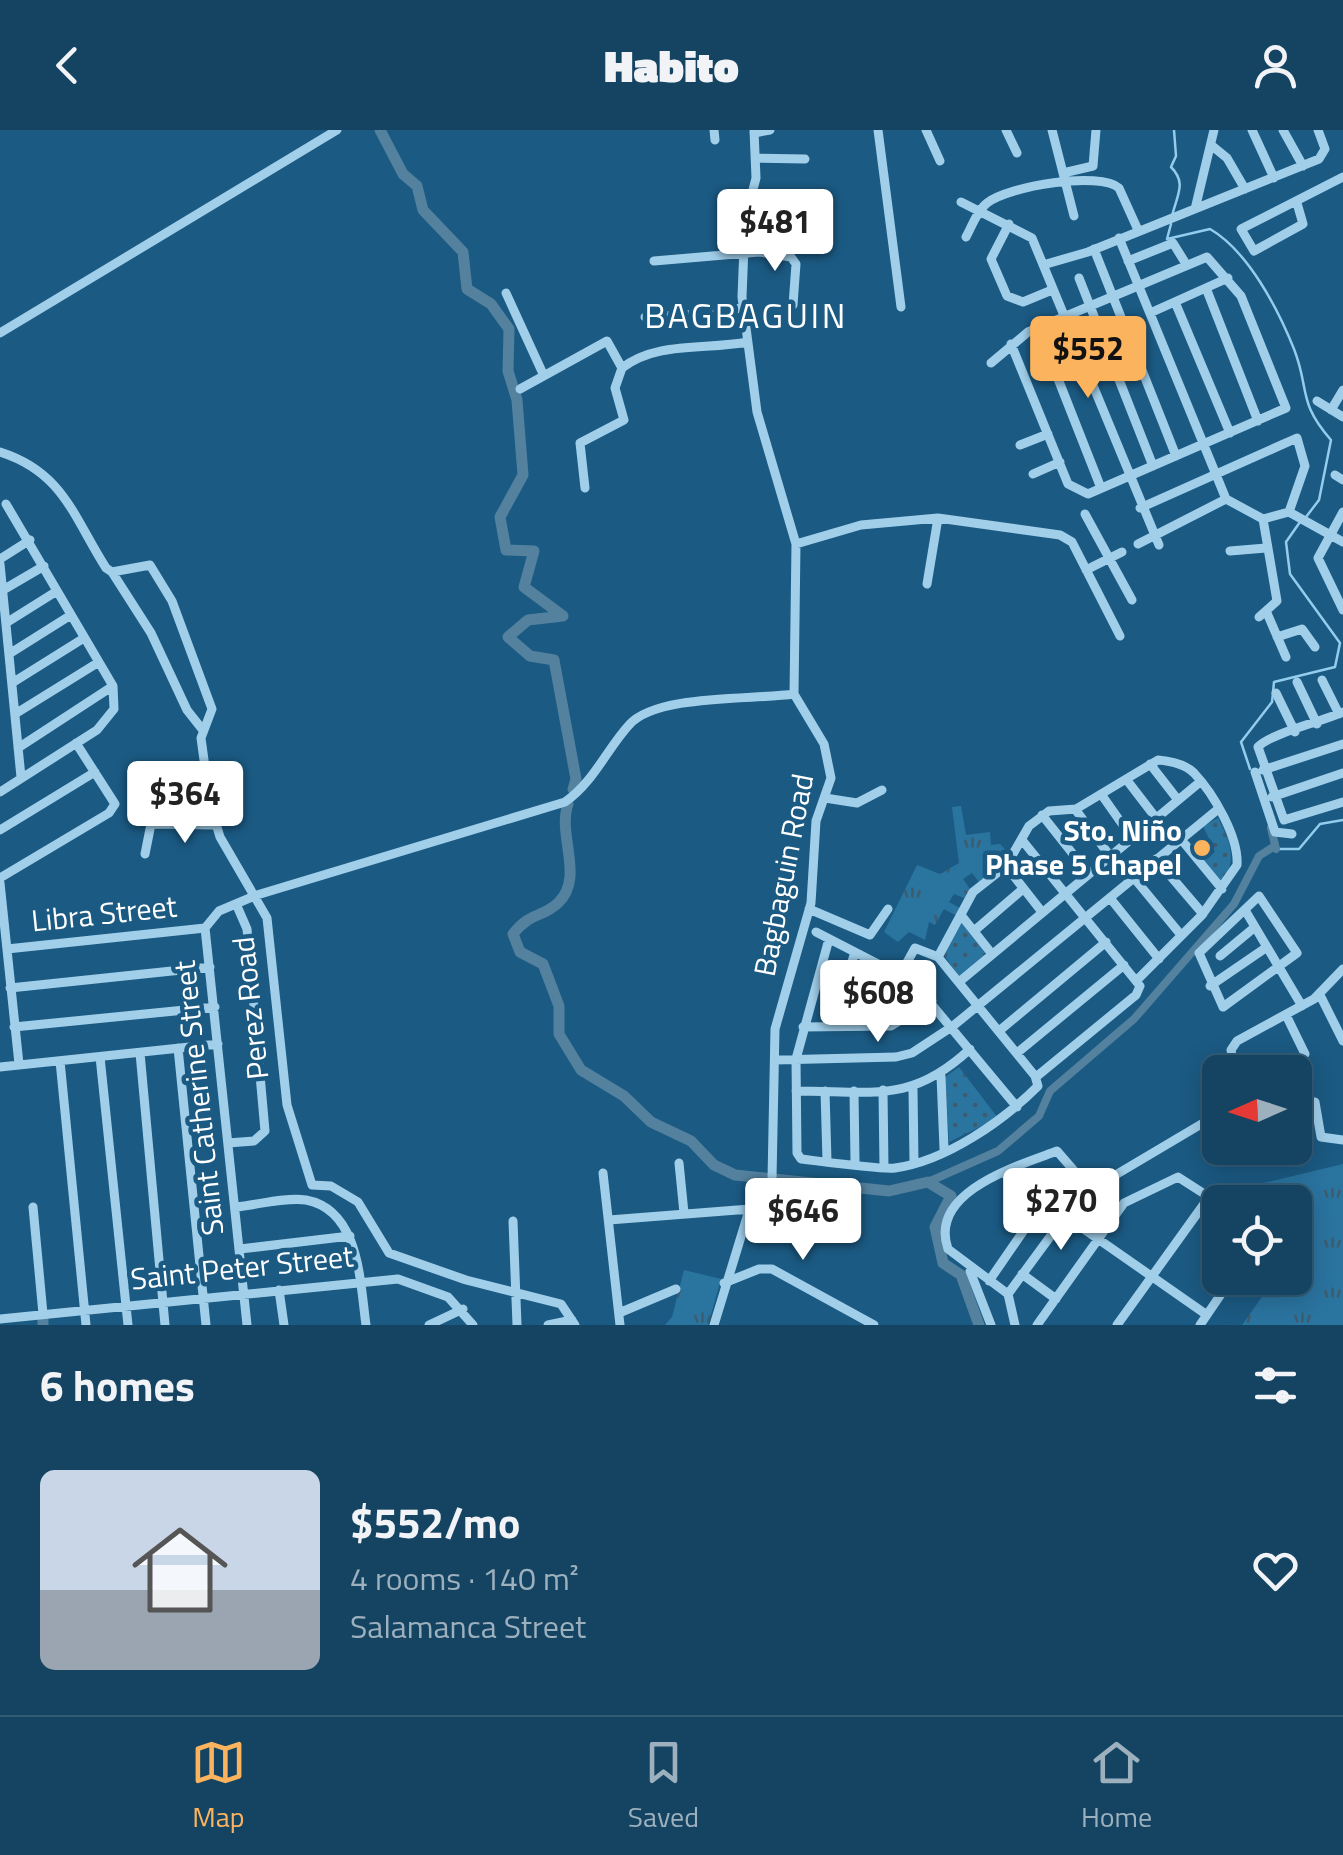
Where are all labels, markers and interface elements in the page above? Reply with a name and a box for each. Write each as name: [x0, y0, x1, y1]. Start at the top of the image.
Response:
text: Habito: [604, 31, 739, 99]
icon: back: [40, 38, 95, 93]
icon: person: [1248, 38, 1303, 93]
pin: $481: [716, 189, 834, 274]
text: $481: [739, 197, 811, 245]
district label: BAGBAGUIN: [644, 288, 848, 342]
pin: $552: [1029, 316, 1147, 401]
text: $552: [1052, 324, 1124, 372]
pin: $364: [126, 761, 244, 846]
text: $364: [149, 769, 221, 817]
street label: Bagbaguin Road: [741, 770, 825, 980]
place label: Sto. Niño Phase 5 Chapel: [985, 807, 1182, 887]
marker: Sto. Niño Phase 5 Chapel: [1191, 837, 1213, 859]
street label: Libra Street: [29, 882, 179, 944]
street label: Perez Road: [220, 934, 280, 1082]
street label: Saint Catherine Street: [161, 958, 235, 1238]
pin: $608: [819, 960, 937, 1045]
text: $608: [842, 968, 914, 1016]
north arrow: [1202, 1055, 1312, 1165]
map controls: [1202, 1055, 1312, 1295]
pin: $270: [1002, 1168, 1120, 1253]
text: $270: [1025, 1176, 1097, 1224]
pin: $646: [744, 1178, 862, 1263]
button: locate: [1202, 1185, 1312, 1295]
text: $646: [767, 1186, 839, 1234]
street label: Saint Peter Street: [128, 1232, 356, 1302]
text: 6 homes: [40, 1353, 195, 1417]
icon: filters: [1248, 1358, 1303, 1413]
text: $552/mo: [350, 1490, 520, 1554]
icon: home: [120, 1510, 240, 1630]
icon: heart: [1248, 1543, 1303, 1598]
text: 4 rooms · 140 m²: [350, 1554, 579, 1602]
text: Salamanca Street: [350, 1602, 586, 1650]
tab: Map: [191, 1735, 246, 1838]
tab: Saved: [628, 1735, 699, 1838]
tab: Home: [1081, 1735, 1152, 1838]

